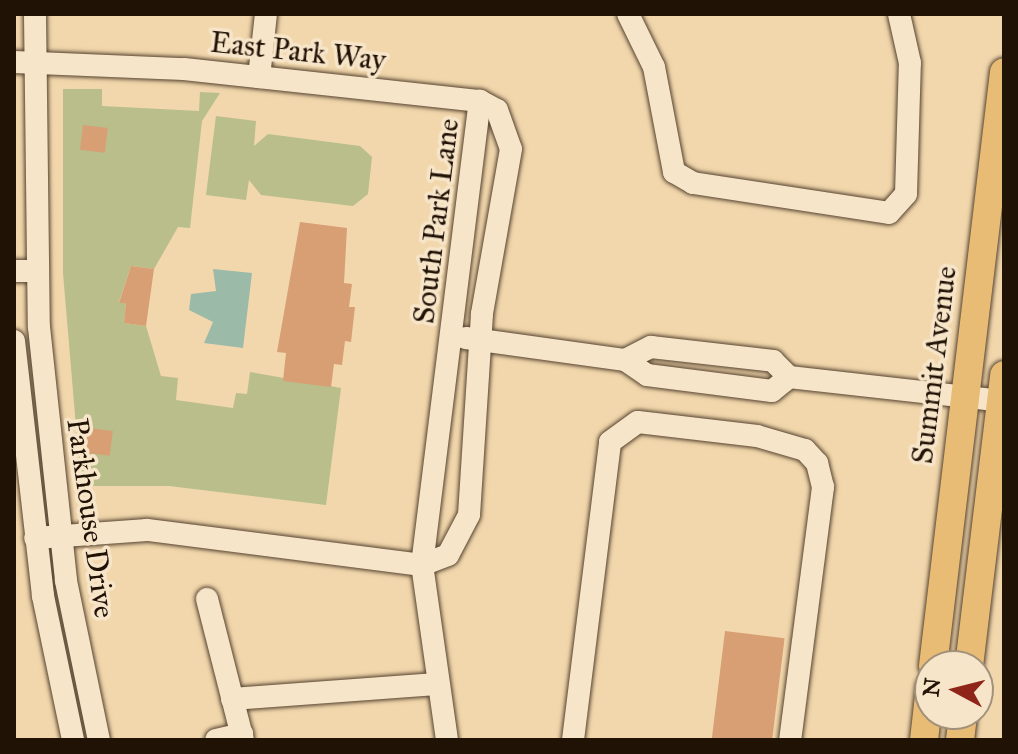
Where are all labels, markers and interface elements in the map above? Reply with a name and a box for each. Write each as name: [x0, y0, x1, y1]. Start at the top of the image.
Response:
street label: East Park Way: [208, 24, 388, 78]
street label: South Park Lane: [406, 116, 466, 326]
street label: Summit Avenue: [904, 264, 964, 466]
street label: Parkhouse Drive: [59, 416, 123, 620]
north arrow: [914, 650, 994, 730]
text: N: [917, 676, 946, 698]

